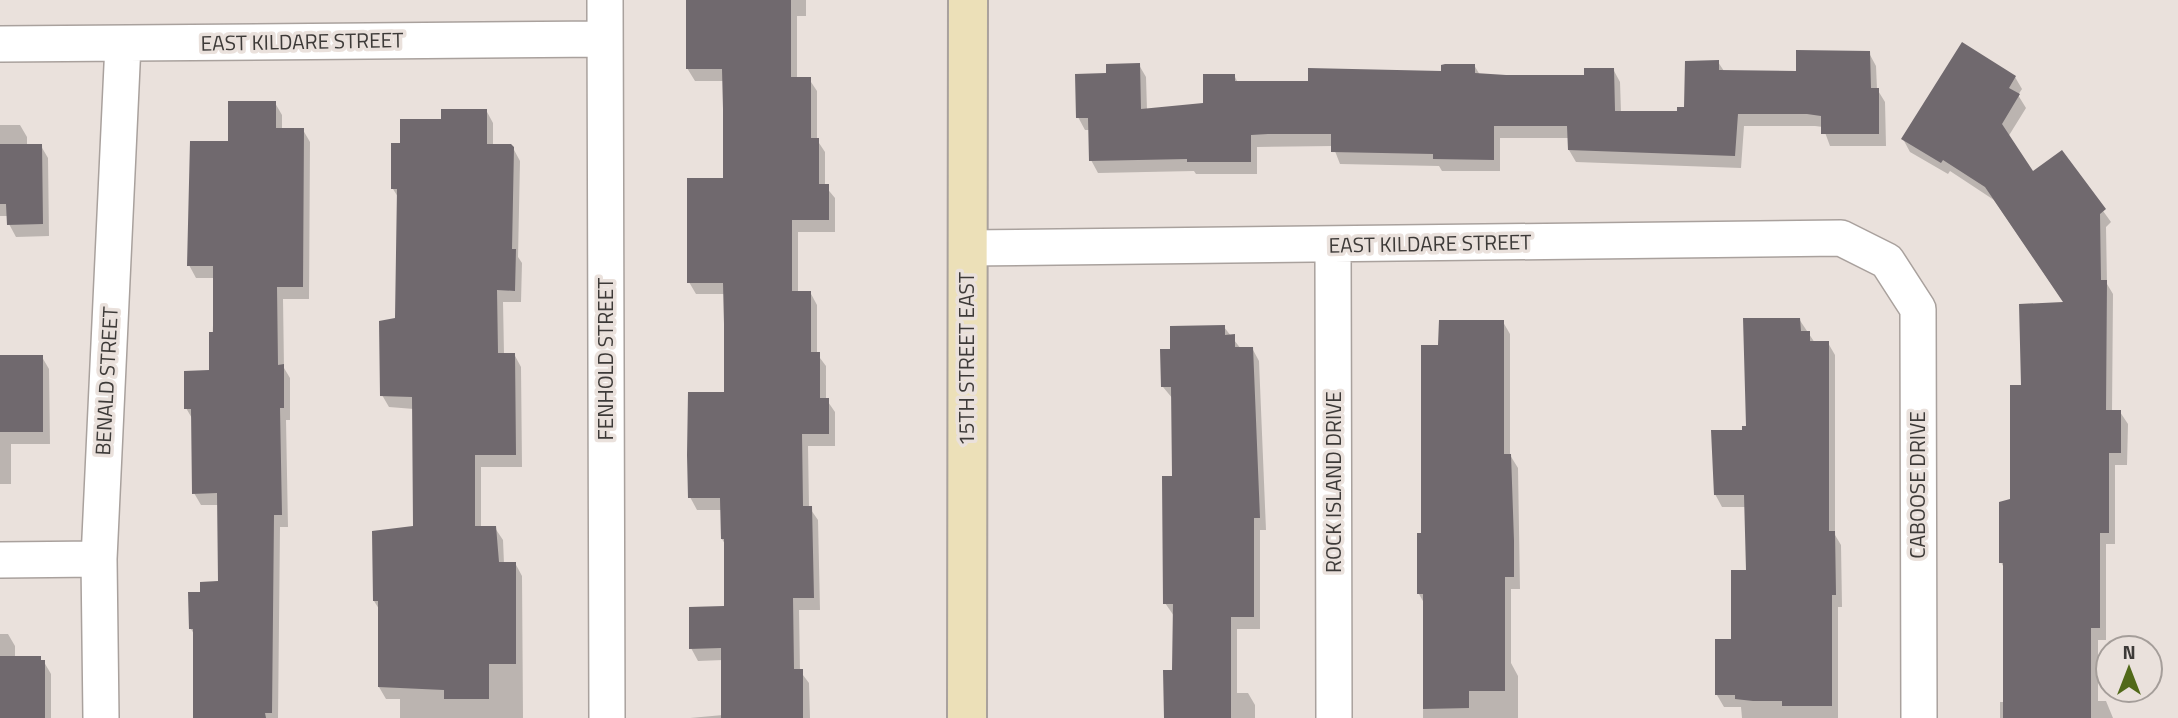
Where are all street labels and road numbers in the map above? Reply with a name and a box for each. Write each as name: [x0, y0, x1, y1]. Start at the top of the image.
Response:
street label: EAST KILDARE STREET: [200, 23, 404, 59]
street label: EAST KILDARE STREET: [1328, 225, 1532, 261]
street label: 15TH STREET EAST: [950, 272, 982, 446]
street label: FENHOLD STREET: [589, 278, 621, 440]
street label: BENALD STREET: [86, 306, 126, 456]
street label: ROCK ISLAND DRIVE: [1317, 391, 1349, 573]
street label: CABOOSE DRIVE: [1901, 411, 1933, 559]

